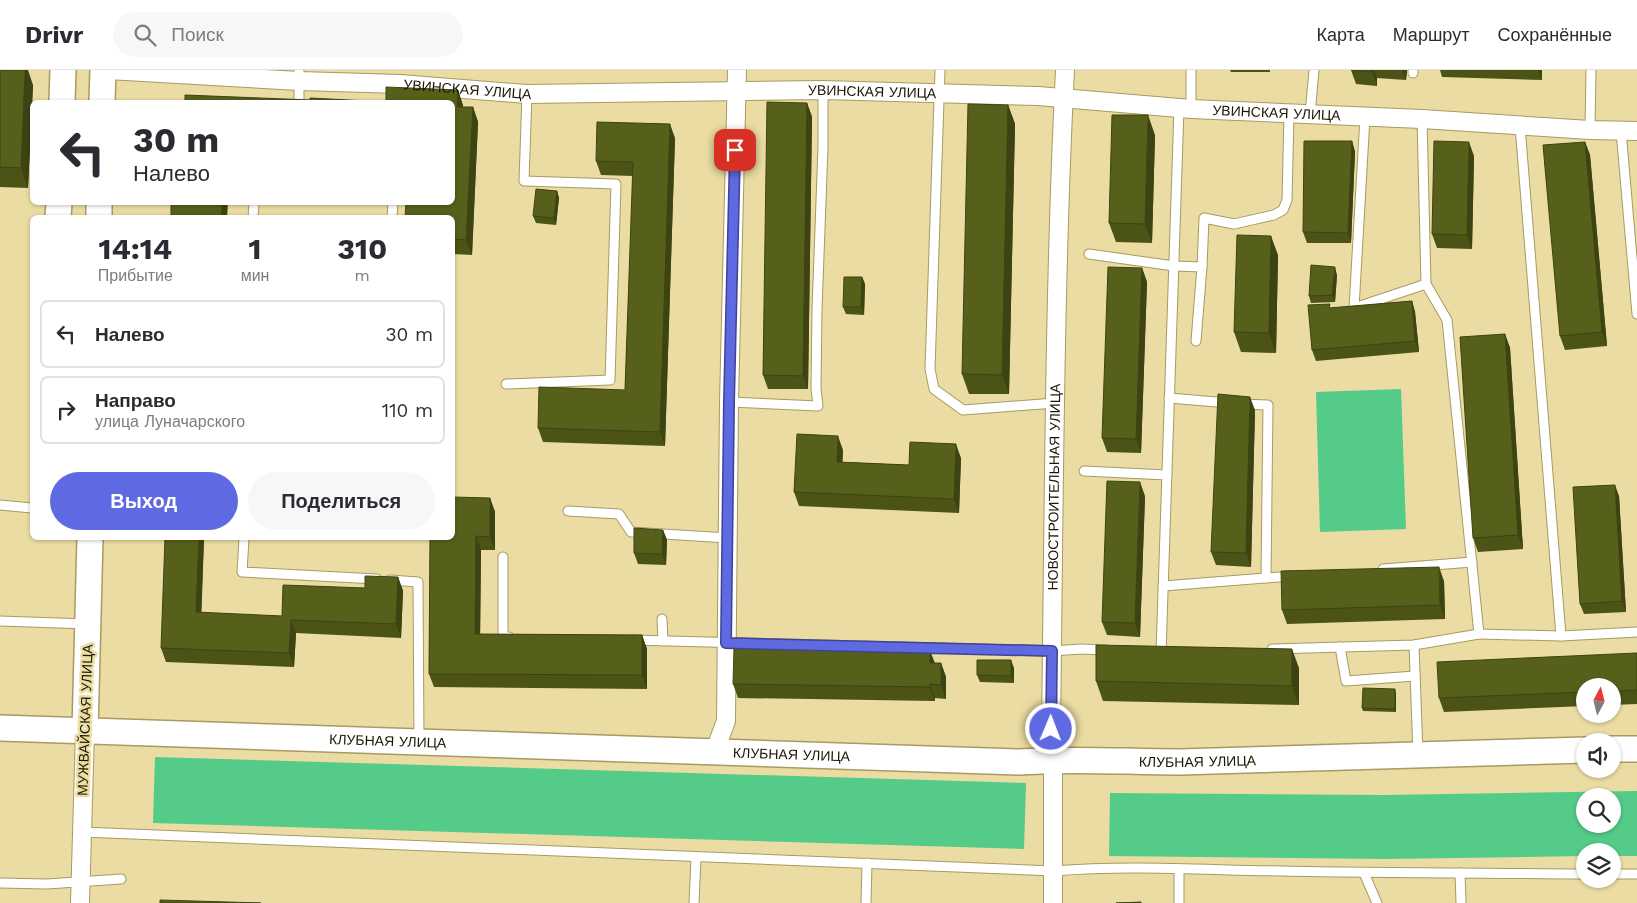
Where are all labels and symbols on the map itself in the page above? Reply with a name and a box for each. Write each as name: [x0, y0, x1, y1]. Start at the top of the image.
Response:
street label: УВИНСКАЯ УЛИЦА: [403, 76, 533, 102]
street label: УВИНСКАЯ УЛИЦА: [808, 82, 937, 101]
street label: УВИНСКАЯ УЛИЦА: [1212, 102, 1342, 123]
pin: [714, 129, 756, 171]
street label: НОВОСТРОИТЕЛЬНАЯ УЛИЦА: [1045, 383, 1063, 591]
street label: МУЖВАЙСКАЯ УЛИЦА: [73, 643, 96, 796]
north arrow: [1576, 678, 1621, 722]
position arrow: [1024, 702, 1076, 754]
street label: КЛУБНАЯ УЛИЦА: [329, 731, 447, 751]
street label: КЛУБНАЯ УЛИЦА: [733, 744, 851, 764]
street label: КЛУБНАЯ УЛИЦА: [1139, 752, 1257, 770]

